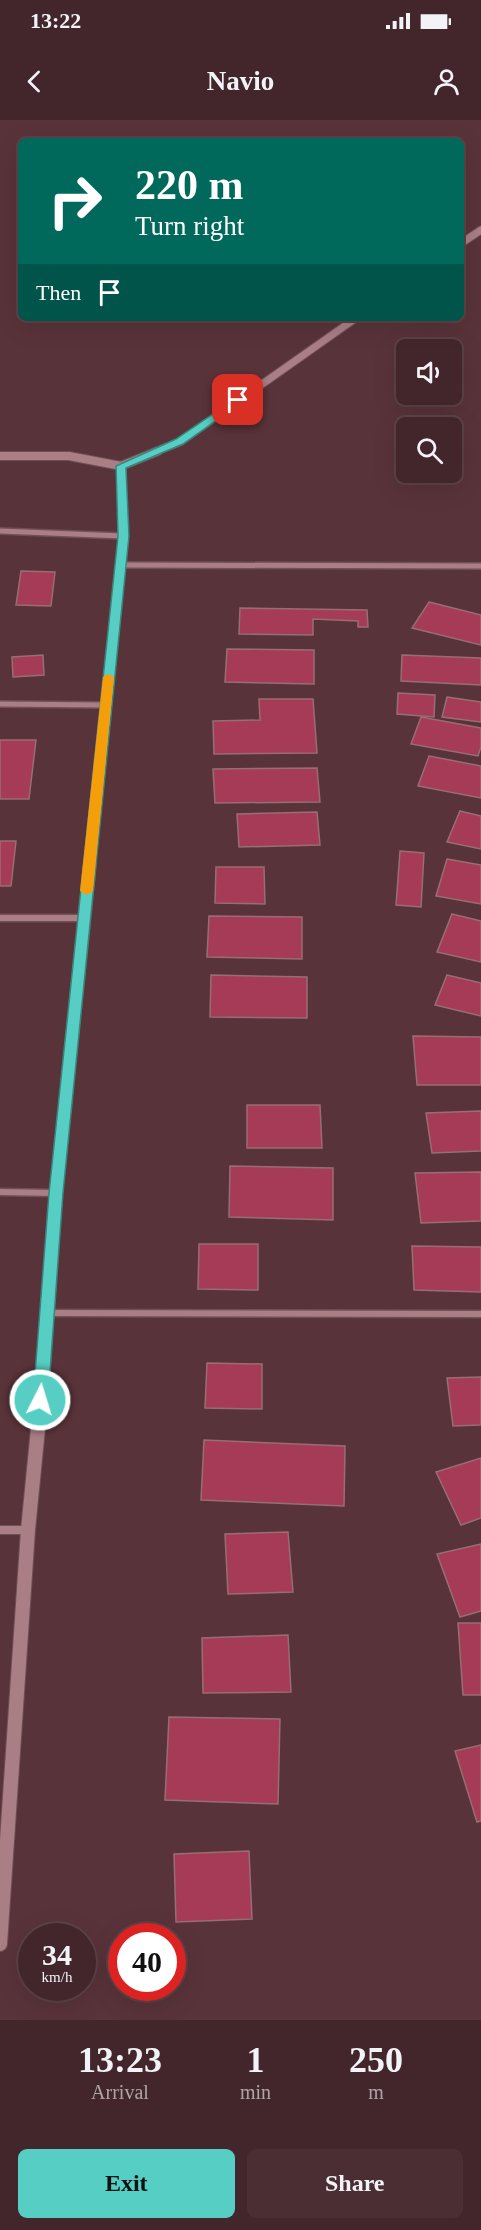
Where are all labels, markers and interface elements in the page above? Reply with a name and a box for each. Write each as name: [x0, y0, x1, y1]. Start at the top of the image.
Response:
text: 13:22: [30, 8, 81, 33]
icon: back: [18, 65, 51, 98]
icon: person: [430, 65, 463, 98]
text: Navio: [207, 66, 274, 96]
icon: right: [36, 162, 114, 240]
text: 220 m: [135, 162, 244, 208]
text: Turn right: [135, 211, 244, 241]
icon: arrive: [93, 276, 126, 309]
text: Then: [36, 280, 81, 305]
map controls: [396, 339, 462, 483]
button: sound: [396, 339, 462, 405]
pin: [212, 374, 263, 425]
icon: arrive: [221, 383, 254, 416]
button: search: [396, 417, 462, 483]
position arrow: [8, 1368, 72, 1432]
speed limit sign: 40: [108, 1923, 186, 2001]
text: 34: [42, 1938, 72, 1971]
text: km/h: [42, 1969, 72, 1985]
text: 13:23: [78, 2040, 162, 2080]
text: 1: [247, 2040, 265, 2080]
text: 250: [349, 2040, 403, 2080]
text: Arrival: [91, 2081, 149, 2103]
text: min: [240, 2081, 271, 2103]
text: m: [368, 2081, 384, 2103]
button: Exit: [18, 2149, 235, 2218]
button: Share: [247, 2149, 463, 2218]

